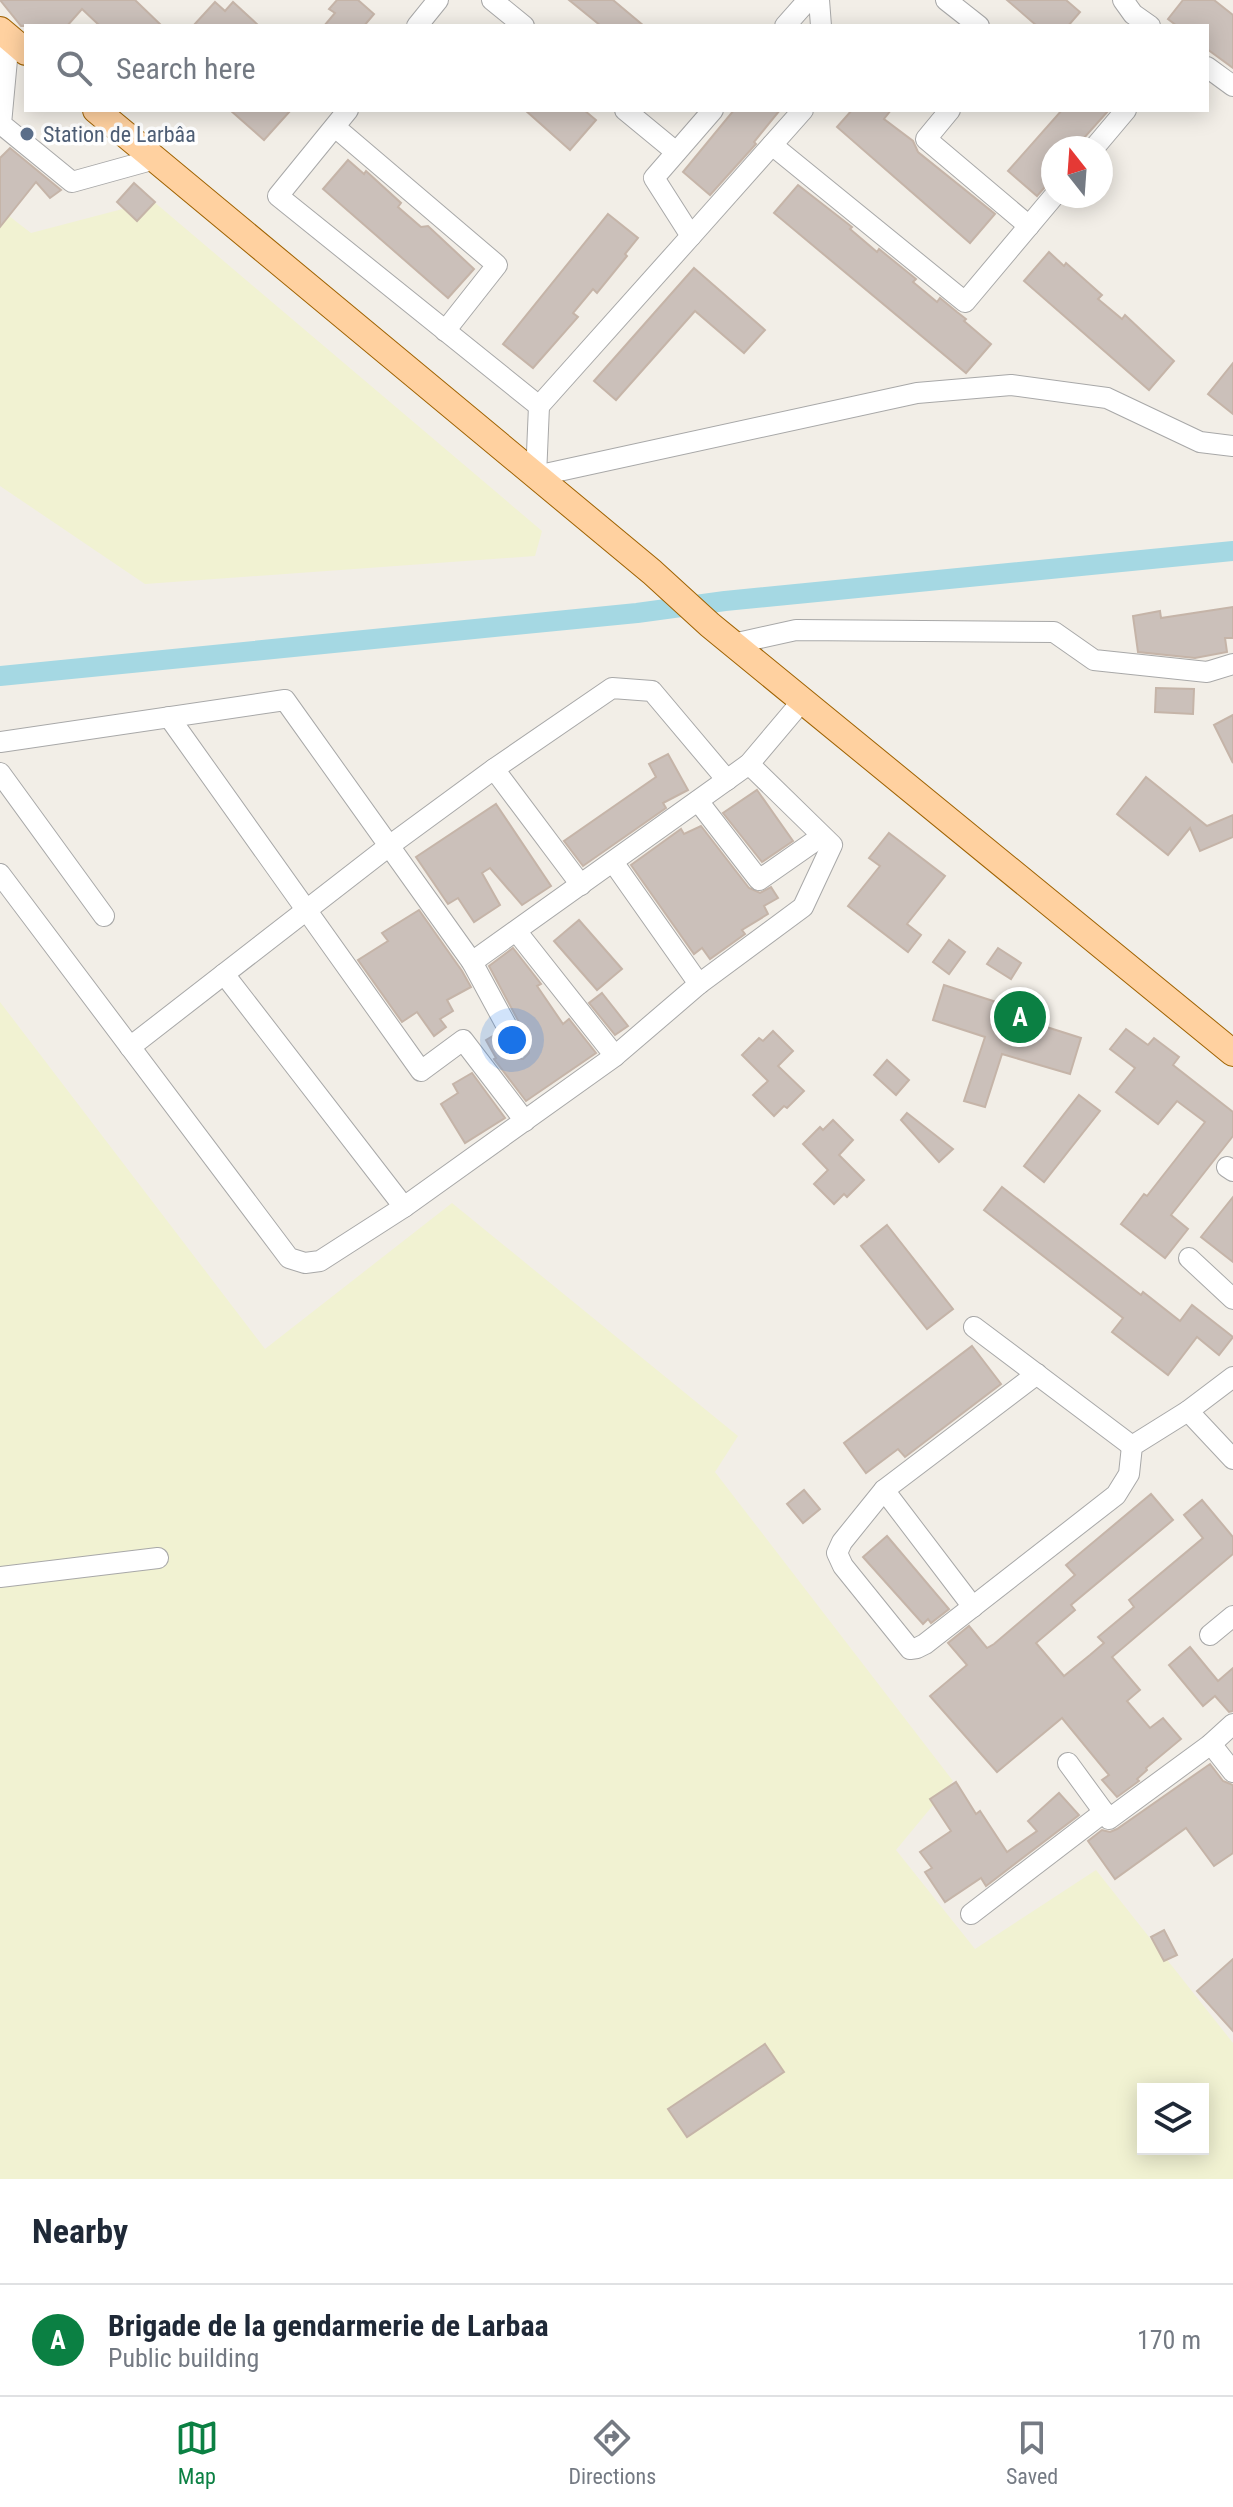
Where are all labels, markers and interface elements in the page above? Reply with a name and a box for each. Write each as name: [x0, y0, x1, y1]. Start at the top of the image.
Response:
search box: [24, 24, 1209, 112]
icon: search: [52, 46, 96, 90]
text: Search here: [116, 51, 256, 86]
place label: Station de Larbâa: [43, 122, 196, 147]
marker: Station de Larbâa: [18, 125, 36, 143]
north arrow: [1041, 136, 1113, 208]
pin: A: [994, 987, 1046, 1047]
your location: [492, 1020, 532, 1060]
map controls: [1137, 2083, 1209, 2155]
button: layers: [1137, 2083, 1209, 2155]
text: Nearby: [32, 2211, 128, 2251]
text: Brigade de la gendarmerie de Larbaa: [108, 2308, 549, 2343]
text: A: [50, 2325, 66, 2355]
text: 170 m: [1137, 2325, 1201, 2355]
text: Public building: [108, 2343, 259, 2373]
tab: Map: [175, 2416, 219, 2489]
tab: Directions: [568, 2416, 656, 2489]
tab: Saved: [1006, 2416, 1058, 2489]

